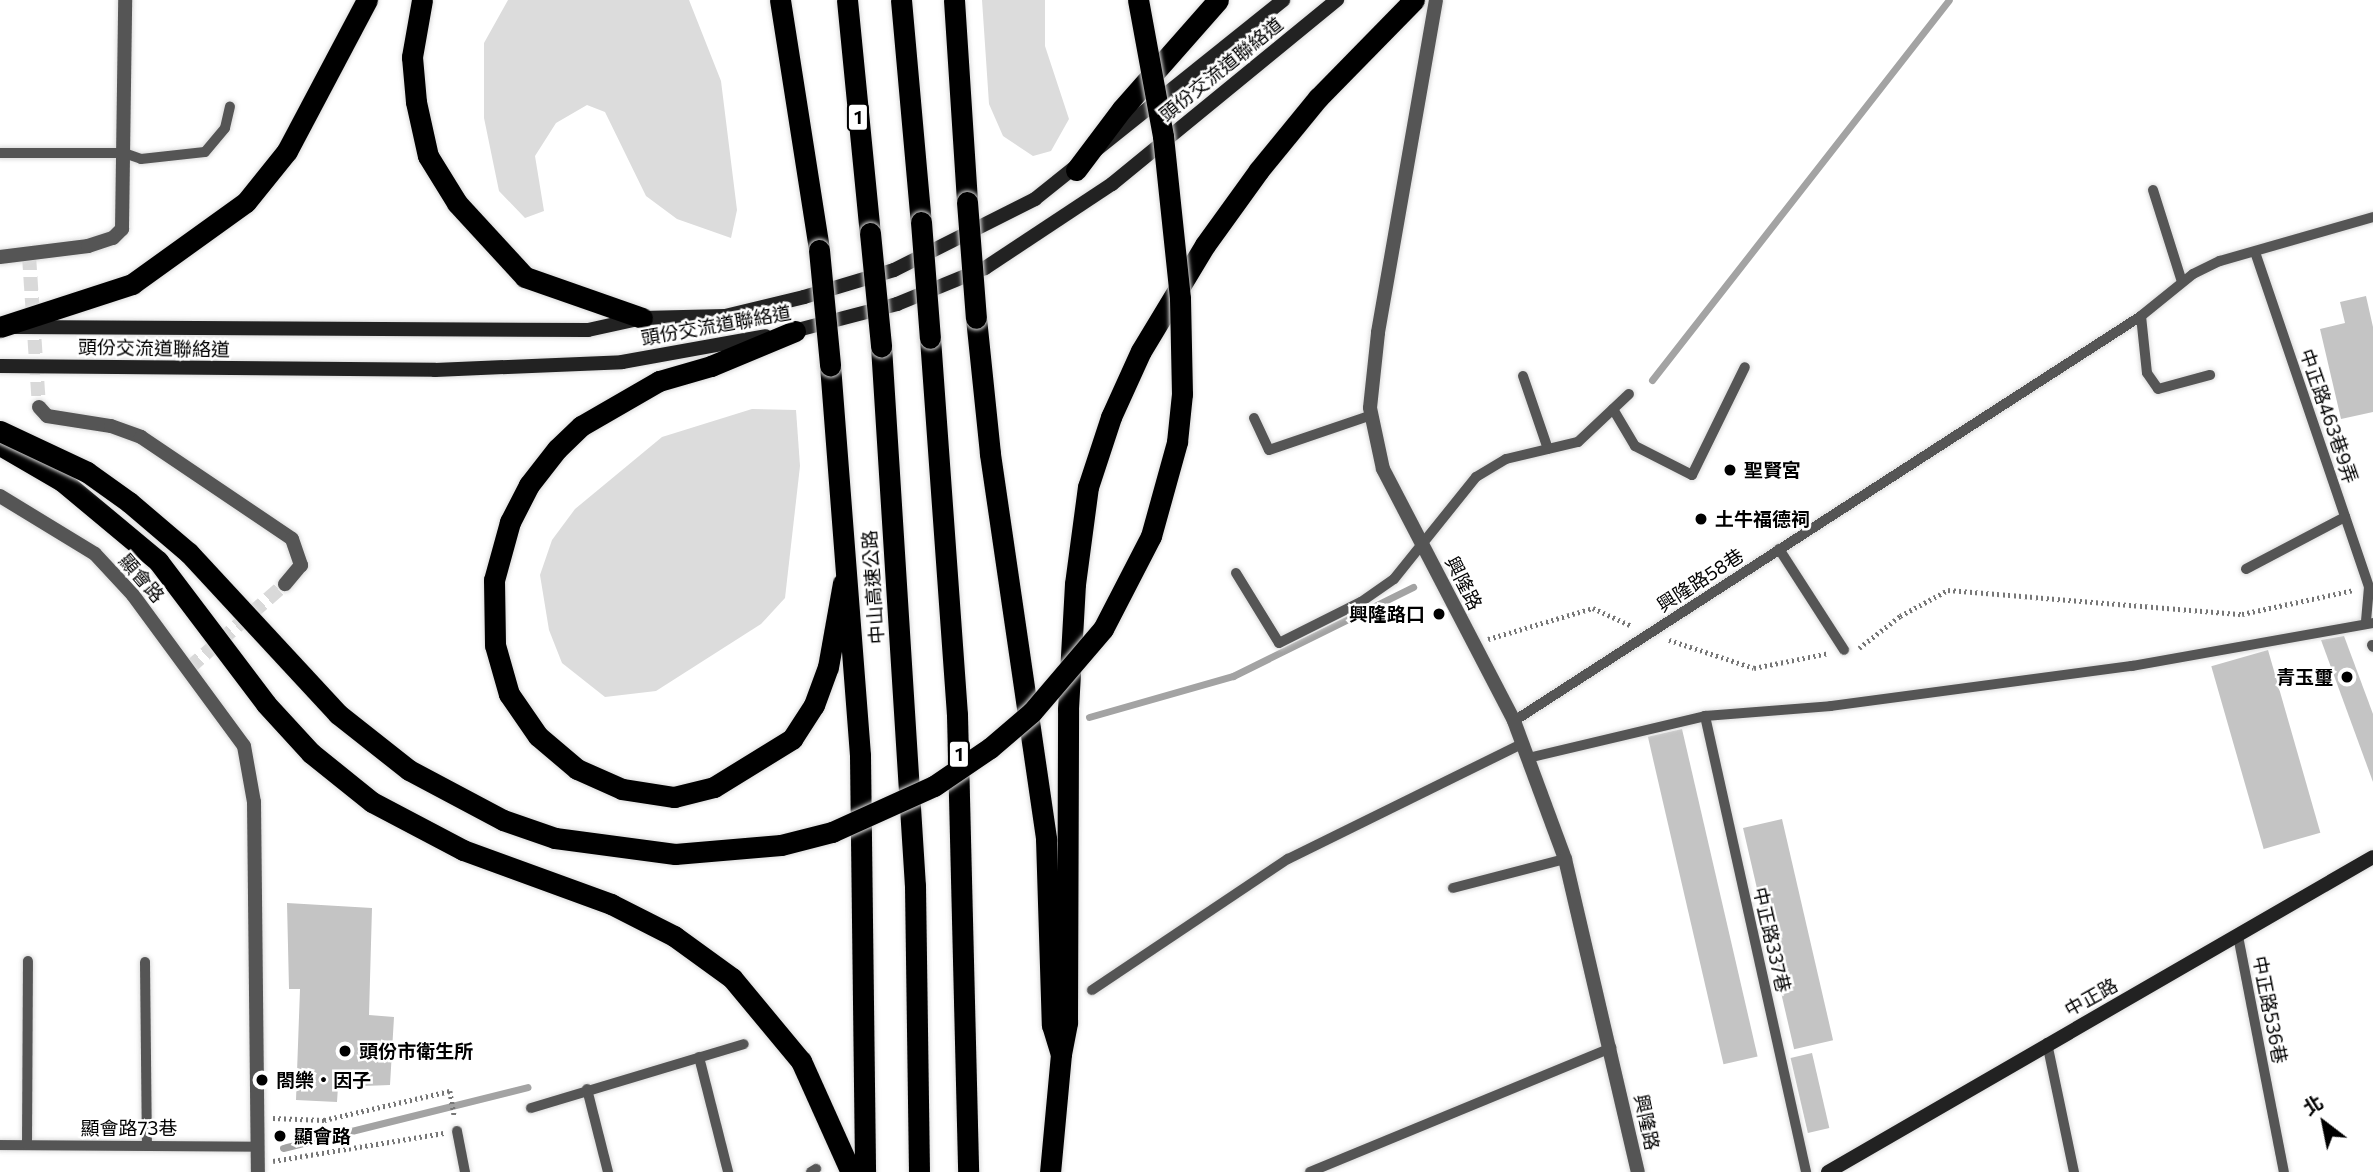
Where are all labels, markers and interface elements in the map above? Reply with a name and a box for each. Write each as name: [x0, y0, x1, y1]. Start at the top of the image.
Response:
street label: 頭份交流道聯絡道: [1155, 12, 1287, 126]
road number: 1: [846, 103, 870, 132]
street label: 頭份交流道聯絡道: [639, 301, 793, 349]
street label: 頭份交流道聯絡道: [78, 335, 230, 361]
street label: 中正路463巷9弄: [2295, 346, 2363, 486]
place label: 聖賢宮: [1744, 459, 1801, 481]
marker: 聖賢宮: [1722, 462, 1738, 478]
place label: 土牛福德祠: [1715, 508, 1810, 530]
marker: 土牛福德祠: [1693, 511, 1709, 527]
street label: 中山高速公路: [858, 529, 888, 645]
street label: 興隆路58巷: [1653, 544, 1747, 616]
street label: 顯會路: [115, 549, 169, 607]
street label: 興隆路: [1441, 552, 1487, 614]
place label: 興隆路口: [1349, 603, 1425, 625]
marker: 興隆路口: [1431, 606, 1447, 622]
place label: 青玉璽: [2276, 666, 2333, 688]
marker: 青玉璽: [2339, 669, 2355, 685]
road number: 1: [947, 740, 971, 768]
street label: 中正路337巷: [1749, 885, 1795, 995]
street label: 中正路536巷: [2248, 954, 2292, 1066]
street label: 中正路: [2061, 973, 2121, 1021]
place label: 頭份市衛生所: [359, 1040, 473, 1062]
marker: 頭份市衛生所: [337, 1043, 353, 1059]
place label: 閤樂‧因子: [276, 1069, 371, 1091]
marker: 閤樂‧因子: [254, 1072, 270, 1088]
north arrow: [2289, 1088, 2359, 1158]
text: 北: [2298, 1090, 2327, 1120]
street label: 興隆路: [1630, 1092, 1664, 1152]
street label: 顯會路73巷: [81, 1117, 177, 1139]
place label: 顯會路: [294, 1125, 351, 1147]
marker: 顯會路: [272, 1128, 288, 1144]

